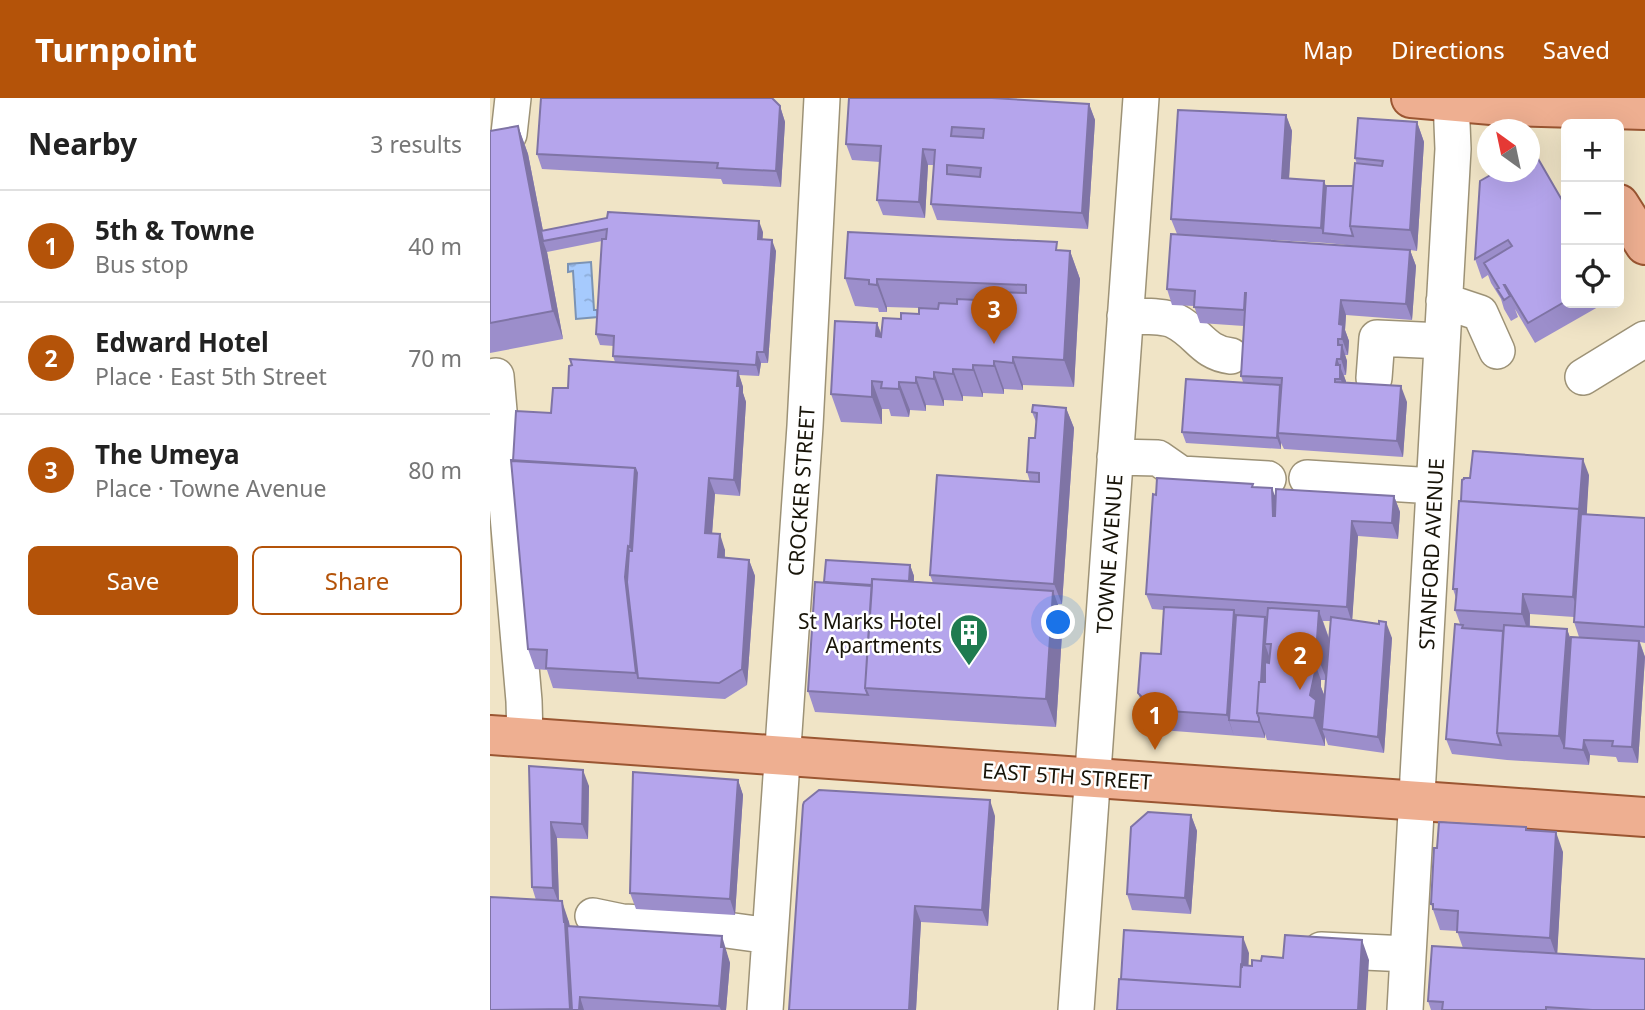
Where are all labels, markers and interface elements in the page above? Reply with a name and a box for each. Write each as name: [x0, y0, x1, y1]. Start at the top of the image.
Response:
text: Turnpoint: [35, 27, 197, 72]
text: Map: [1303, 33, 1353, 66]
text: Directions: [1391, 33, 1505, 66]
text: Saved: [1543, 33, 1610, 66]
north arrow: [1477, 119, 1540, 182]
map controls: [1561, 119, 1624, 308]
button: +: [1561, 119, 1624, 182]
text: Nearby: [28, 123, 137, 164]
text: 3 results: [370, 128, 462, 160]
button: −: [1561, 182, 1624, 245]
text: 5th & Towne: [95, 212, 255, 248]
text: 1: [44, 230, 58, 262]
text: 40 m: [408, 230, 462, 262]
button: locate: [1561, 245, 1624, 308]
text: Bus stop: [95, 248, 189, 280]
pin: 3: [971, 286, 1017, 344]
text: Edward Hotel: [95, 324, 269, 360]
text: 2: [44, 342, 58, 374]
text: 70 m: [408, 342, 462, 374]
text: Place · East 5th Street: [95, 360, 327, 392]
street label: CROCKER STREET: [781, 405, 821, 577]
text: The Umeya: [95, 436, 240, 472]
text: 3: [44, 454, 58, 486]
text: 80 m: [408, 454, 462, 486]
street label: STANFORD AVENUE: [1412, 457, 1450, 651]
text: Place · Towne Avenue: [95, 472, 327, 504]
street label: TOWNE AVENUE: [1089, 473, 1129, 635]
button: Save: [28, 546, 238, 615]
button: Share: [252, 546, 462, 615]
your location: [1041, 605, 1075, 639]
place label: St Marks Hotel Apartments: [798, 607, 942, 659]
building icon: St Marks Hotel Apartments: [948, 612, 990, 667]
pin: 2: [1277, 632, 1323, 690]
pin: 1: [1132, 692, 1178, 750]
street label: EAST 5TH STREET: [981, 756, 1153, 796]

